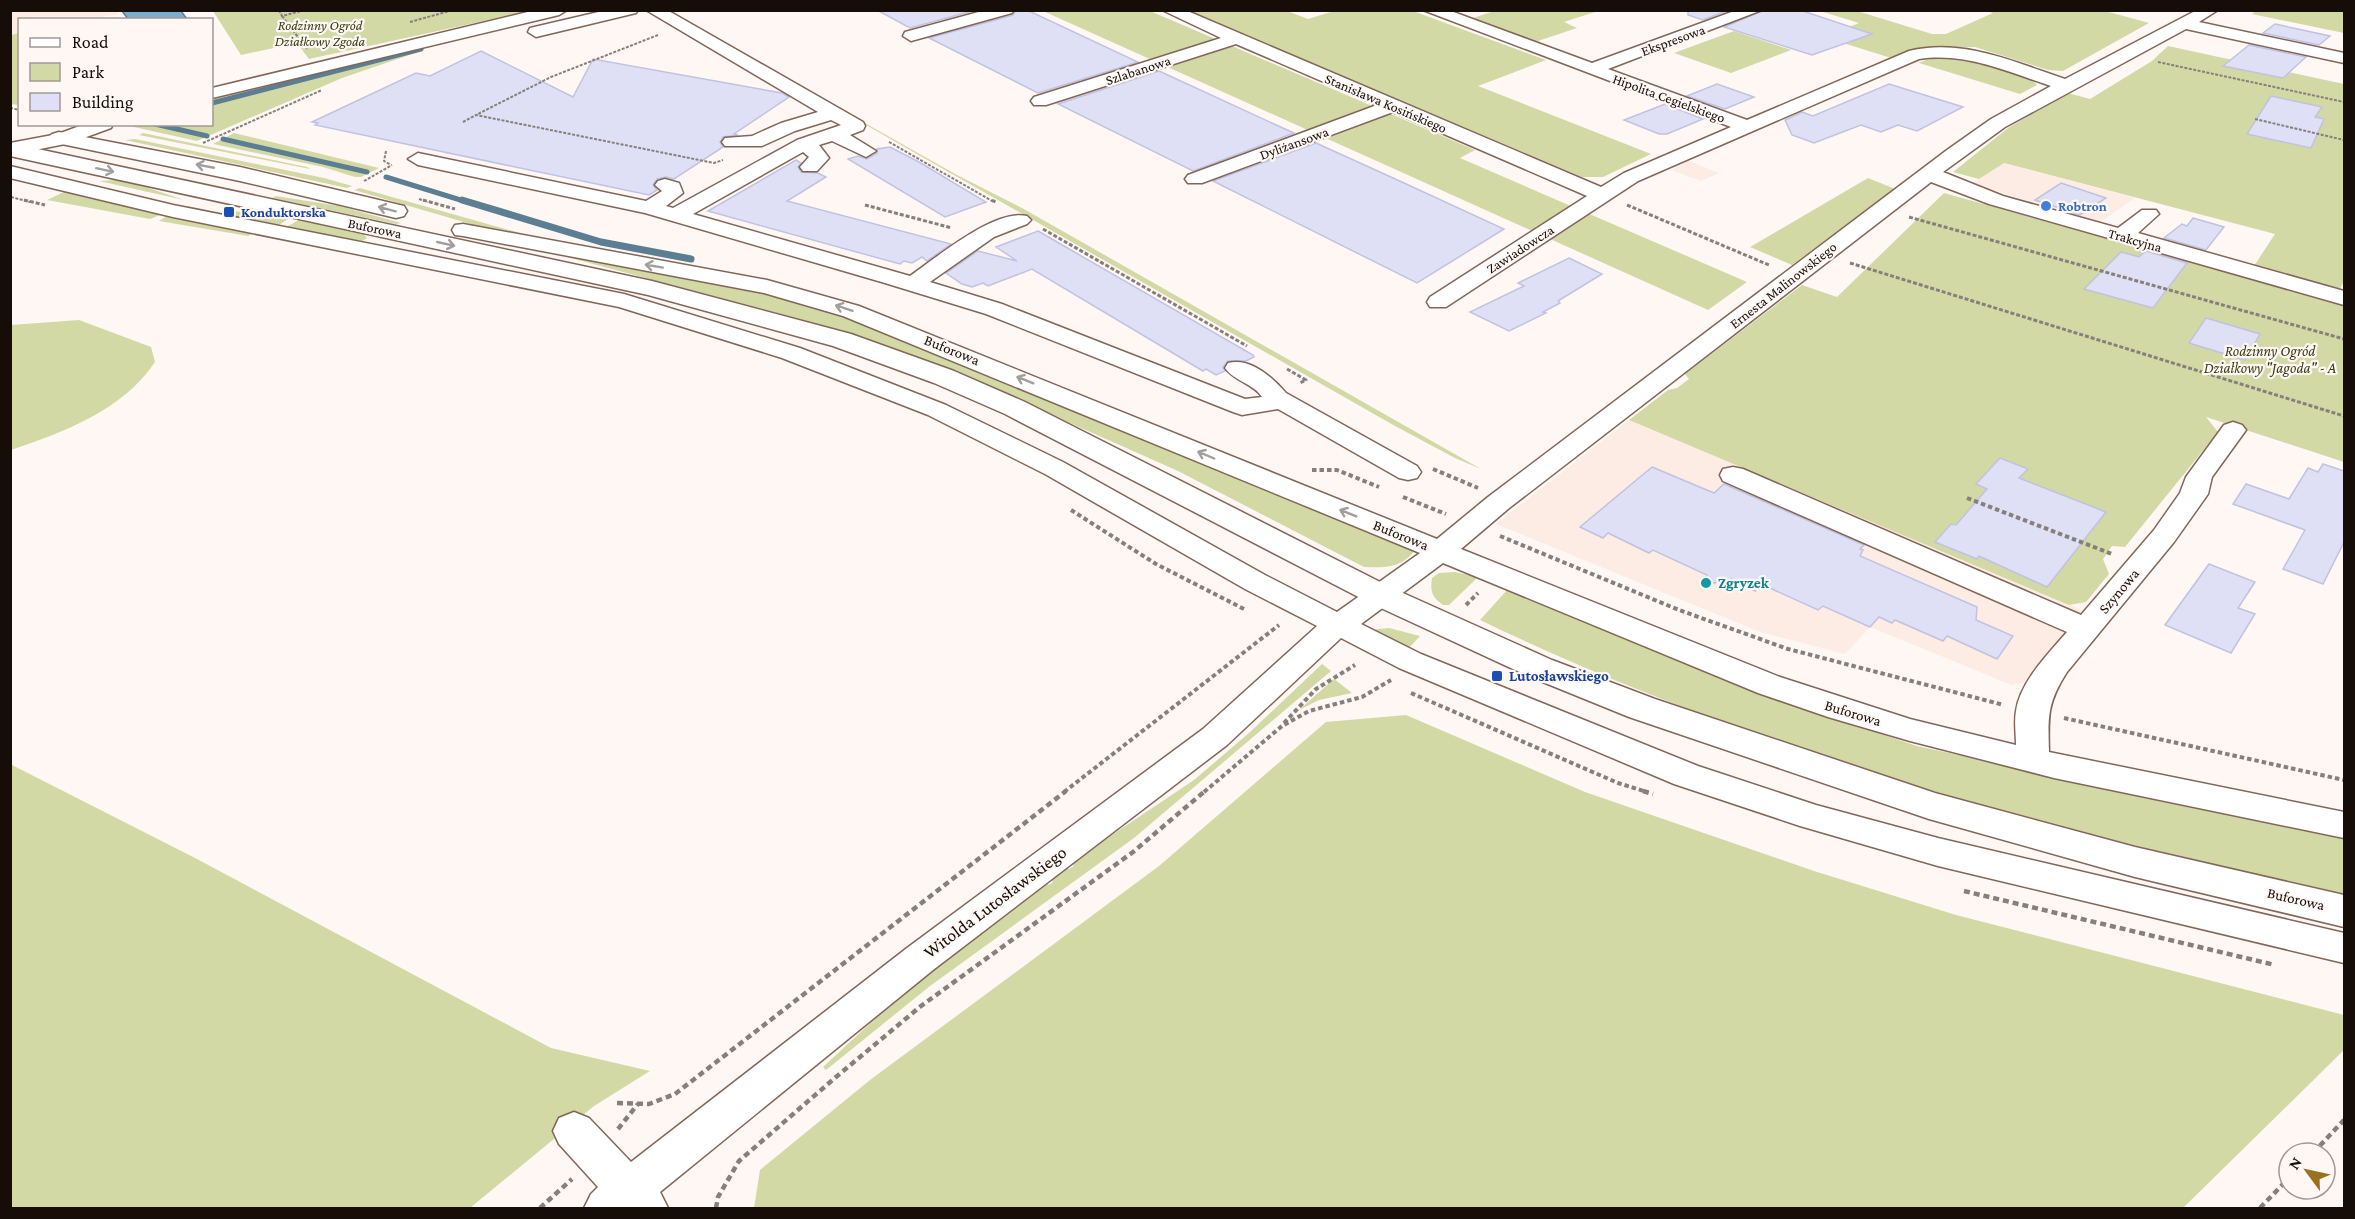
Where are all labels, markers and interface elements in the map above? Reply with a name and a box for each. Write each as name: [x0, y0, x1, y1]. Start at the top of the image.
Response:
park label: Rodzinny Ogród Działkowy Zgoda: [275, 17, 366, 49]
legend: [18, 18, 213, 126]
street label: Ekspresowa: [1639, 21, 1708, 59]
text: Road: [72, 32, 109, 52]
street label: Szlabanowa: [1103, 52, 1173, 88]
text: Park: [72, 62, 104, 82]
street label: Stanisława Kosińskiego: [1323, 70, 1449, 136]
street label: Hipolita Cegielskiego: [1611, 70, 1727, 126]
text: Building: [72, 92, 134, 112]
street label: Dyliżansowa: [1257, 123, 1331, 163]
one-way arrow: [195, 160, 214, 172]
one-way arrow: [95, 165, 114, 177]
place label: Robtron: [2058, 198, 2107, 214]
marker: Robtron: [2039, 199, 2053, 213]
one-way arrow: [377, 202, 396, 214]
place label: Konduktorska: [241, 204, 326, 220]
marker: Konduktorska: [222, 205, 236, 219]
street label: Buforowa: [347, 215, 404, 242]
street label: Zawiadowcza: [1483, 221, 1557, 277]
street label: Trakcyjna: [2106, 225, 2164, 256]
one-way arrow: [437, 238, 456, 250]
street label: Ernesta Malinowskiego: [1726, 238, 1840, 332]
one-way arrow: [645, 260, 664, 271]
one-way arrow: [835, 302, 854, 313]
street label: Buforowa: [922, 332, 982, 368]
park label: Rodzinny Ogród Działkowy "Jagoda" - A: [2204, 343, 2336, 377]
one-way arrow: [1017, 374, 1035, 385]
one-way arrow: [1197, 448, 1215, 460]
one-way arrow: [1339, 507, 1357, 518]
street label: Buforowa: [1371, 517, 1431, 553]
street label: Szynowa: [2096, 565, 2143, 617]
place label: Zgryzek: [1718, 575, 1770, 591]
marker: Zgryzek: [1699, 576, 1713, 590]
place label: Lutosławskiego: [1509, 668, 1609, 684]
marker: Lutosławskiego: [1490, 669, 1504, 683]
street label: Buforowa: [1823, 697, 1883, 729]
street label: Witolda Lutosławskiego: [920, 842, 1070, 962]
street label: Buforowa: [2266, 885, 2326, 913]
north arrow: [2277, 1141, 2337, 1201]
text: N: [2285, 1154, 2305, 1172]

